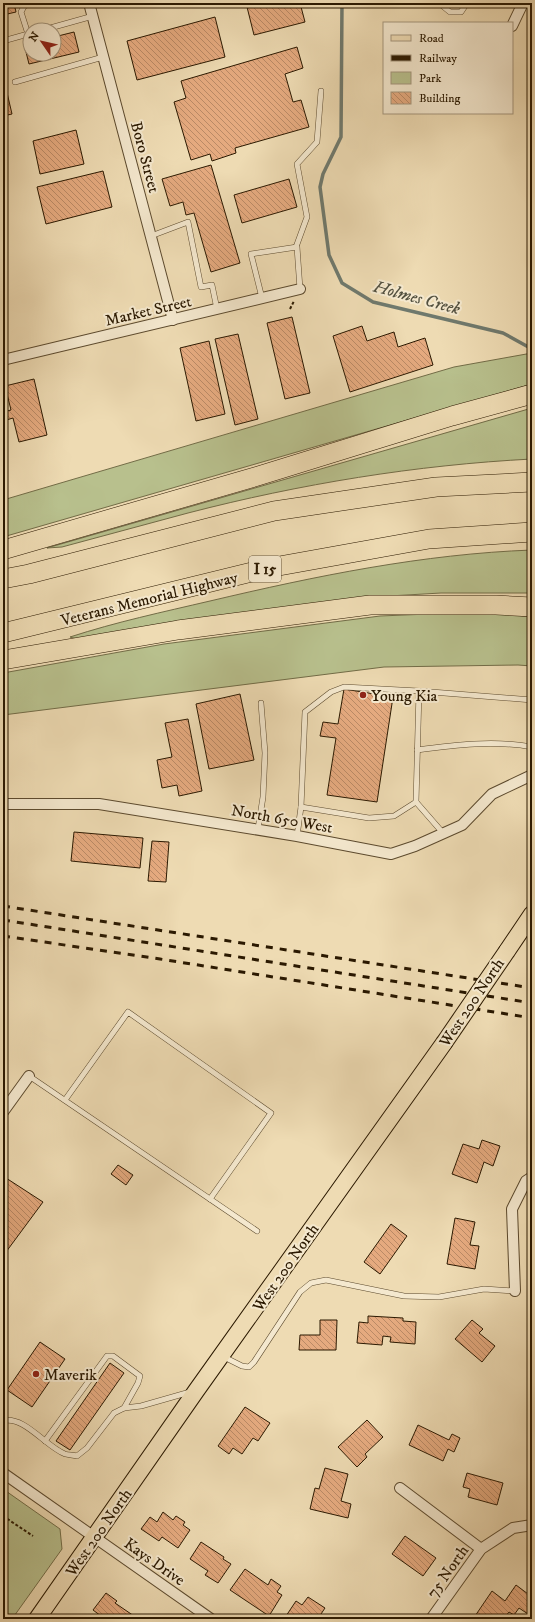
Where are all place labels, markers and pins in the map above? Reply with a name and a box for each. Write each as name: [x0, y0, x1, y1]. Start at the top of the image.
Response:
place label: Young Kia: [371, 686, 438, 706]
marker: Young Kia: [358, 690, 368, 700]
place label: Maverik: [44, 1365, 97, 1385]
marker: Maverik: [31, 1369, 41, 1379]

